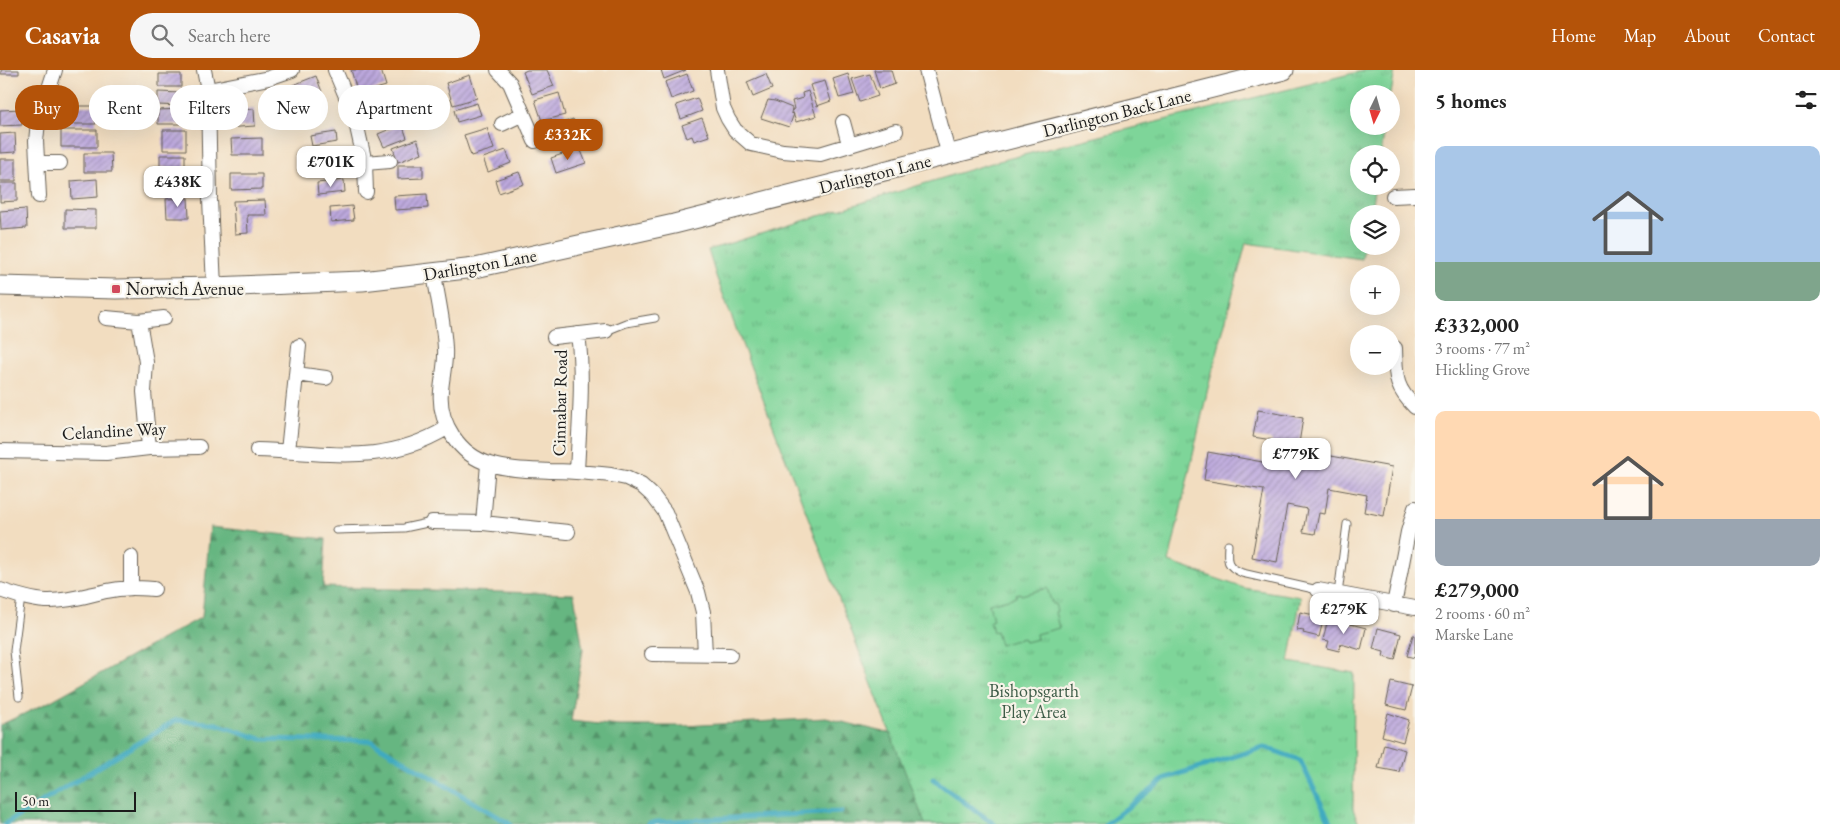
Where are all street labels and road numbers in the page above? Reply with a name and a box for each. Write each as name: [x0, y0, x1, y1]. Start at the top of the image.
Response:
street label: Darlington Back Lane: [1040, 83, 1193, 142]
street label: Darlington Lane: [816, 148, 933, 199]
street label: Darlington Lane: [421, 243, 538, 286]
street label: Cinnabar Road: [547, 349, 572, 457]
street label: Celandine Way: [61, 416, 167, 445]

